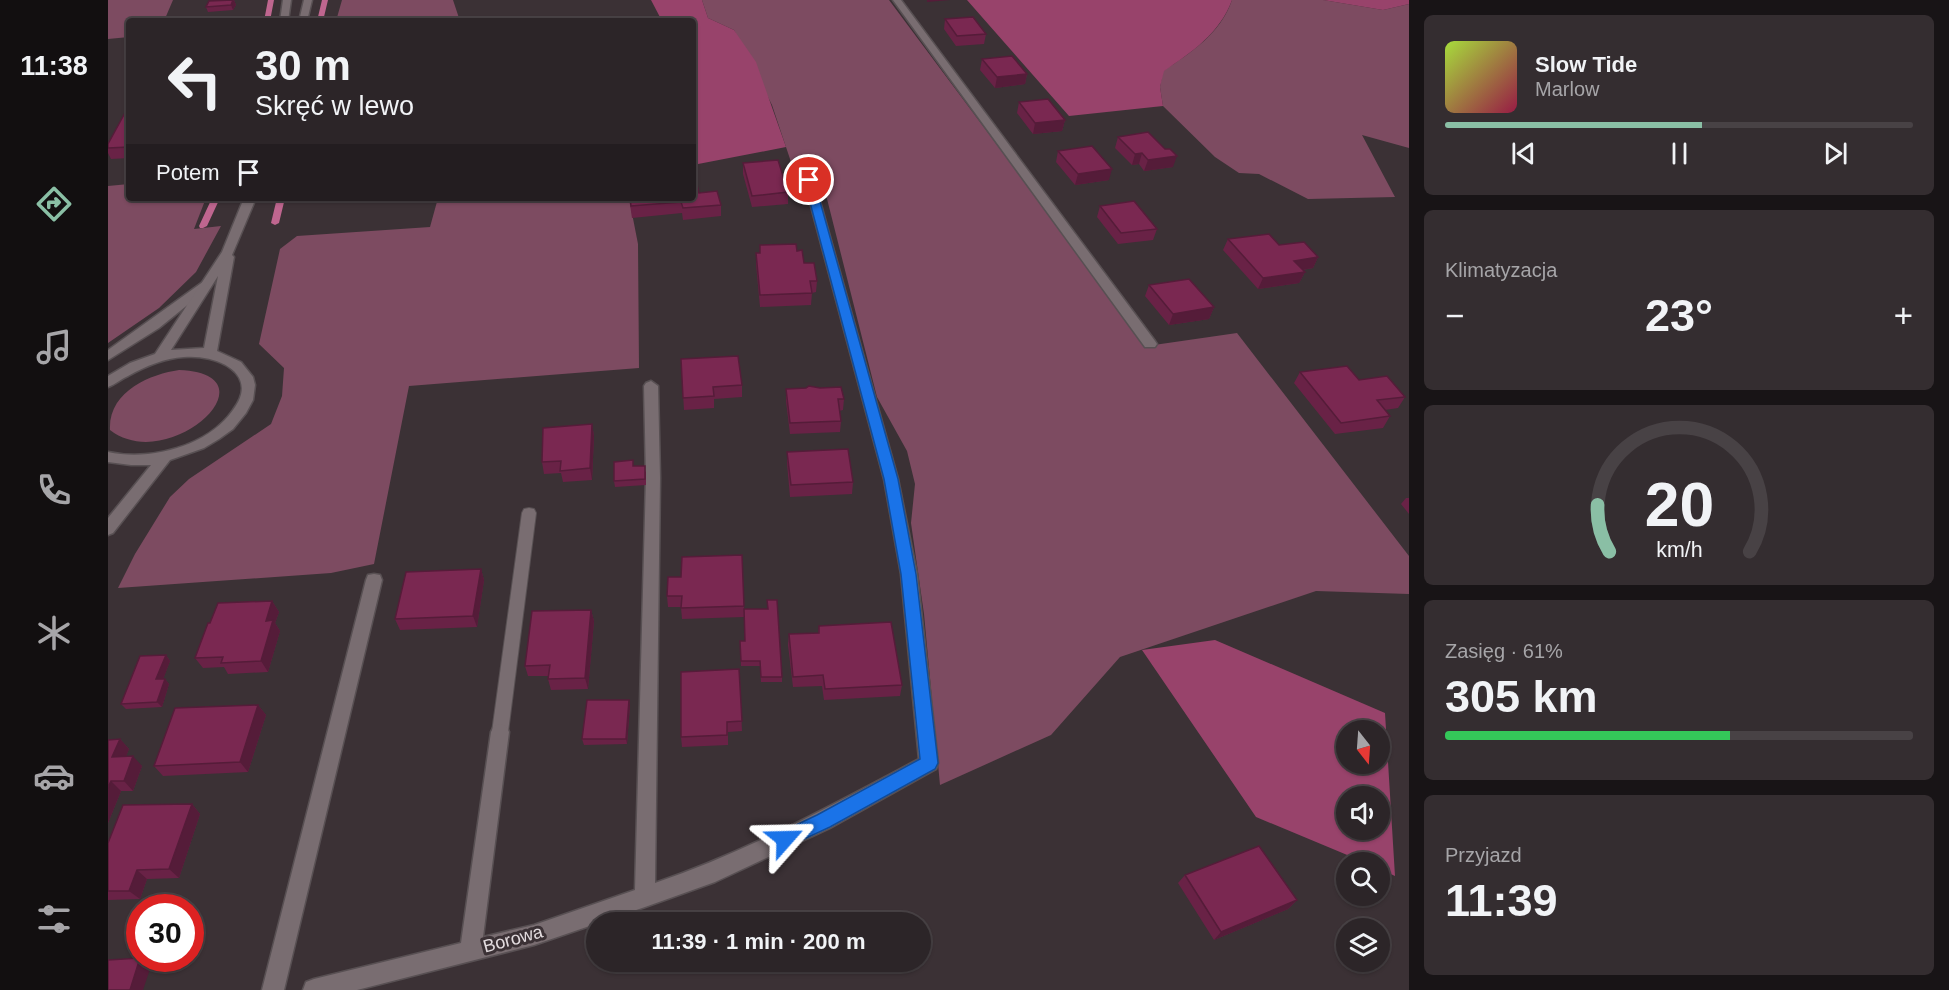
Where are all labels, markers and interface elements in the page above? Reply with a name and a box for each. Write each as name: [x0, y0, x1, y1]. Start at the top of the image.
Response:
icon: left: [156, 42, 234, 120]
text: 30 m: [255, 42, 351, 89]
text: 11:38: [20, 51, 88, 81]
text: Slow Tide: [1535, 52, 1637, 77]
text: Marlow: [1535, 78, 1599, 100]
text: Skręć w lewo: [255, 91, 414, 121]
icon: previous: [1507, 137, 1540, 170]
icon: pause: [1663, 137, 1696, 170]
icon: next: [1819, 137, 1852, 170]
pin: [783, 154, 834, 205]
icon: arrive: [232, 156, 265, 189]
text: Potem: [156, 160, 220, 185]
icon: arrive: [792, 163, 825, 196]
icon: directions: [33, 183, 75, 225]
text: Klimatyzacja: [1445, 259, 1557, 281]
text: 23°: [1645, 290, 1713, 341]
text: −: [1445, 297, 1464, 334]
text: +: [1894, 297, 1913, 334]
icon: music: [33, 326, 75, 368]
icon: phone: [33, 469, 75, 511]
text: 20: [1644, 470, 1714, 539]
text: km/h: [1656, 538, 1702, 562]
icon: climate: [33, 612, 75, 654]
text: Zasięg · 61%: [1445, 640, 1563, 662]
text: 305 km: [1445, 671, 1598, 722]
north arrow: [1336, 720, 1390, 774]
map controls: [1336, 720, 1390, 972]
icon: car: [33, 755, 75, 797]
button: sound: [1336, 786, 1390, 840]
position arrow: [753, 807, 817, 871]
text: Przyjazd: [1445, 844, 1522, 866]
button: search: [1336, 852, 1390, 906]
text: 11:39: [1445, 875, 1558, 926]
speed limit sign: 30: [126, 894, 204, 972]
icon: filters: [33, 898, 75, 940]
button: layers: [1336, 918, 1390, 972]
street label: Borowa: [481, 921, 546, 957]
text: 11:39 · 1 min · 200 m: [652, 929, 866, 954]

